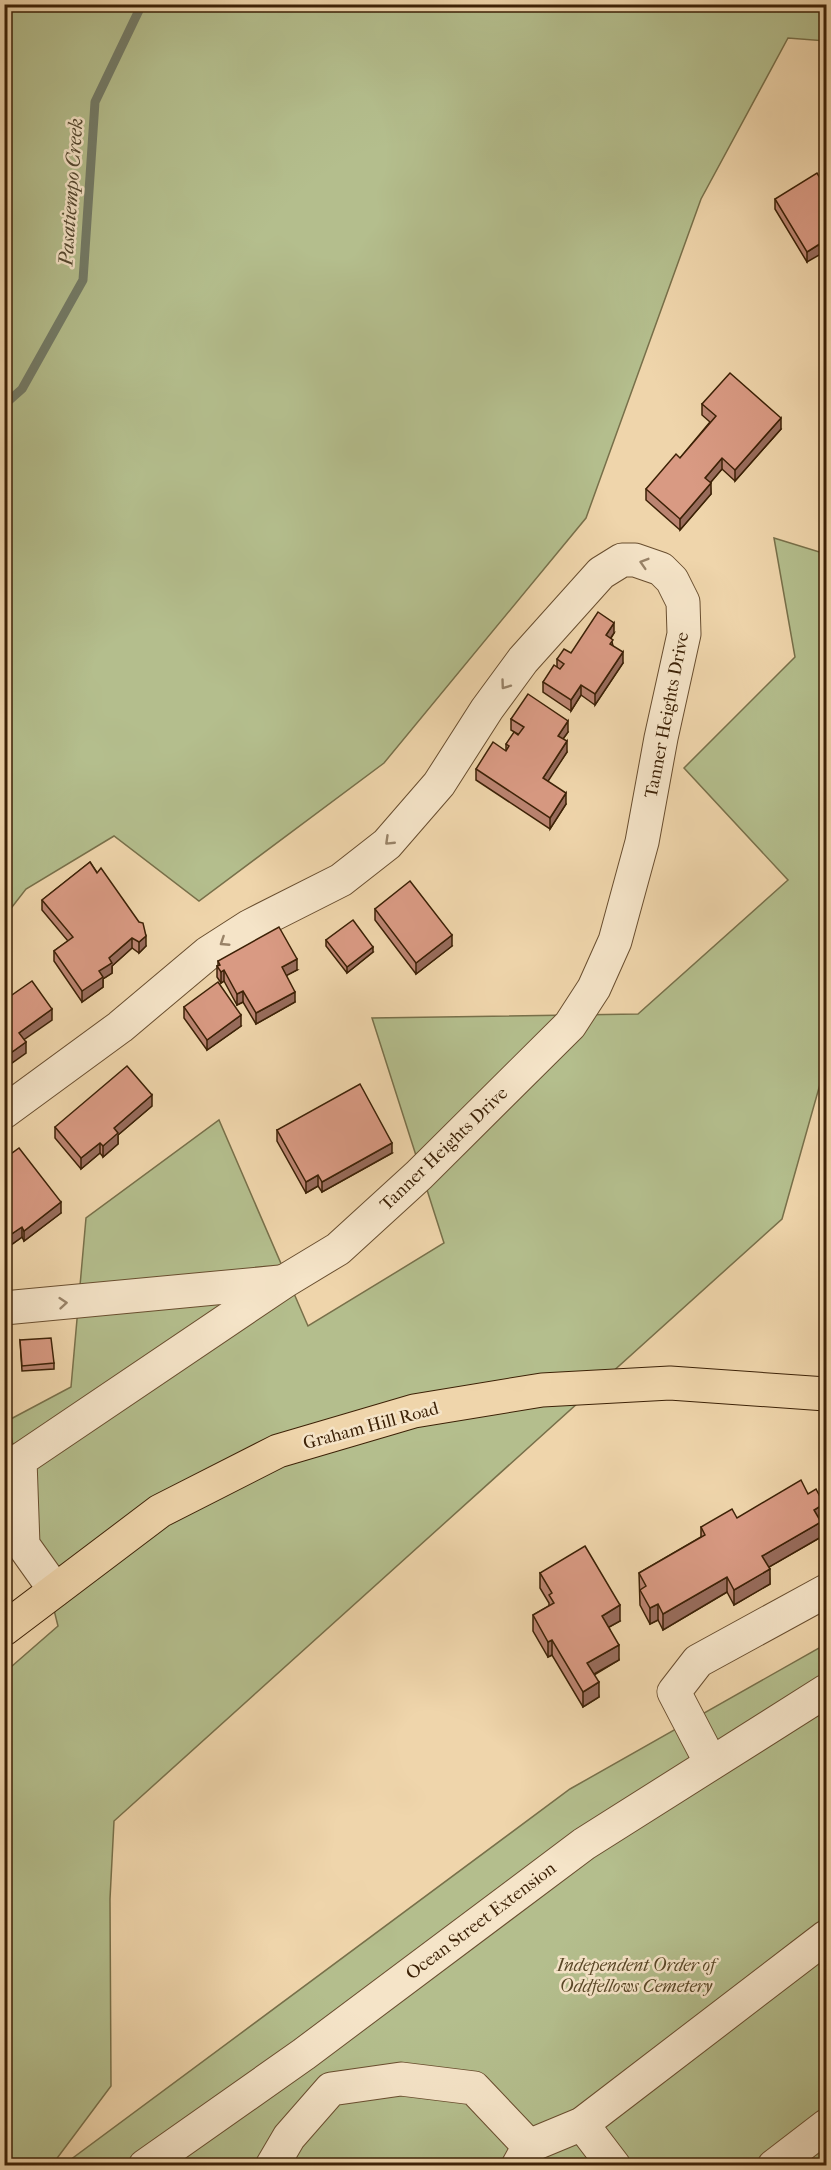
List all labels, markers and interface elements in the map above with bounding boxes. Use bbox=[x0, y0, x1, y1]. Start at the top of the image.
water label: Pasatiempo Creek bbox=[54, 117, 88, 268]
one-way arrow bbox=[639, 558, 650, 570]
street label: Tanner Heights Drive bbox=[641, 630, 693, 800]
one-way arrow bbox=[501, 678, 512, 689]
one-way arrow bbox=[386, 834, 397, 845]
one-way arrow bbox=[220, 935, 231, 946]
street label: Tanner Heights Drive bbox=[376, 1083, 512, 1215]
one-way arrow bbox=[58, 1297, 67, 1310]
street label: Graham Hill Road bbox=[301, 1398, 441, 1454]
street label: Ocean Street Extension bbox=[402, 1857, 561, 1984]
park label: Independent Order of Oddfellows Cemetery bbox=[556, 1955, 719, 1997]

